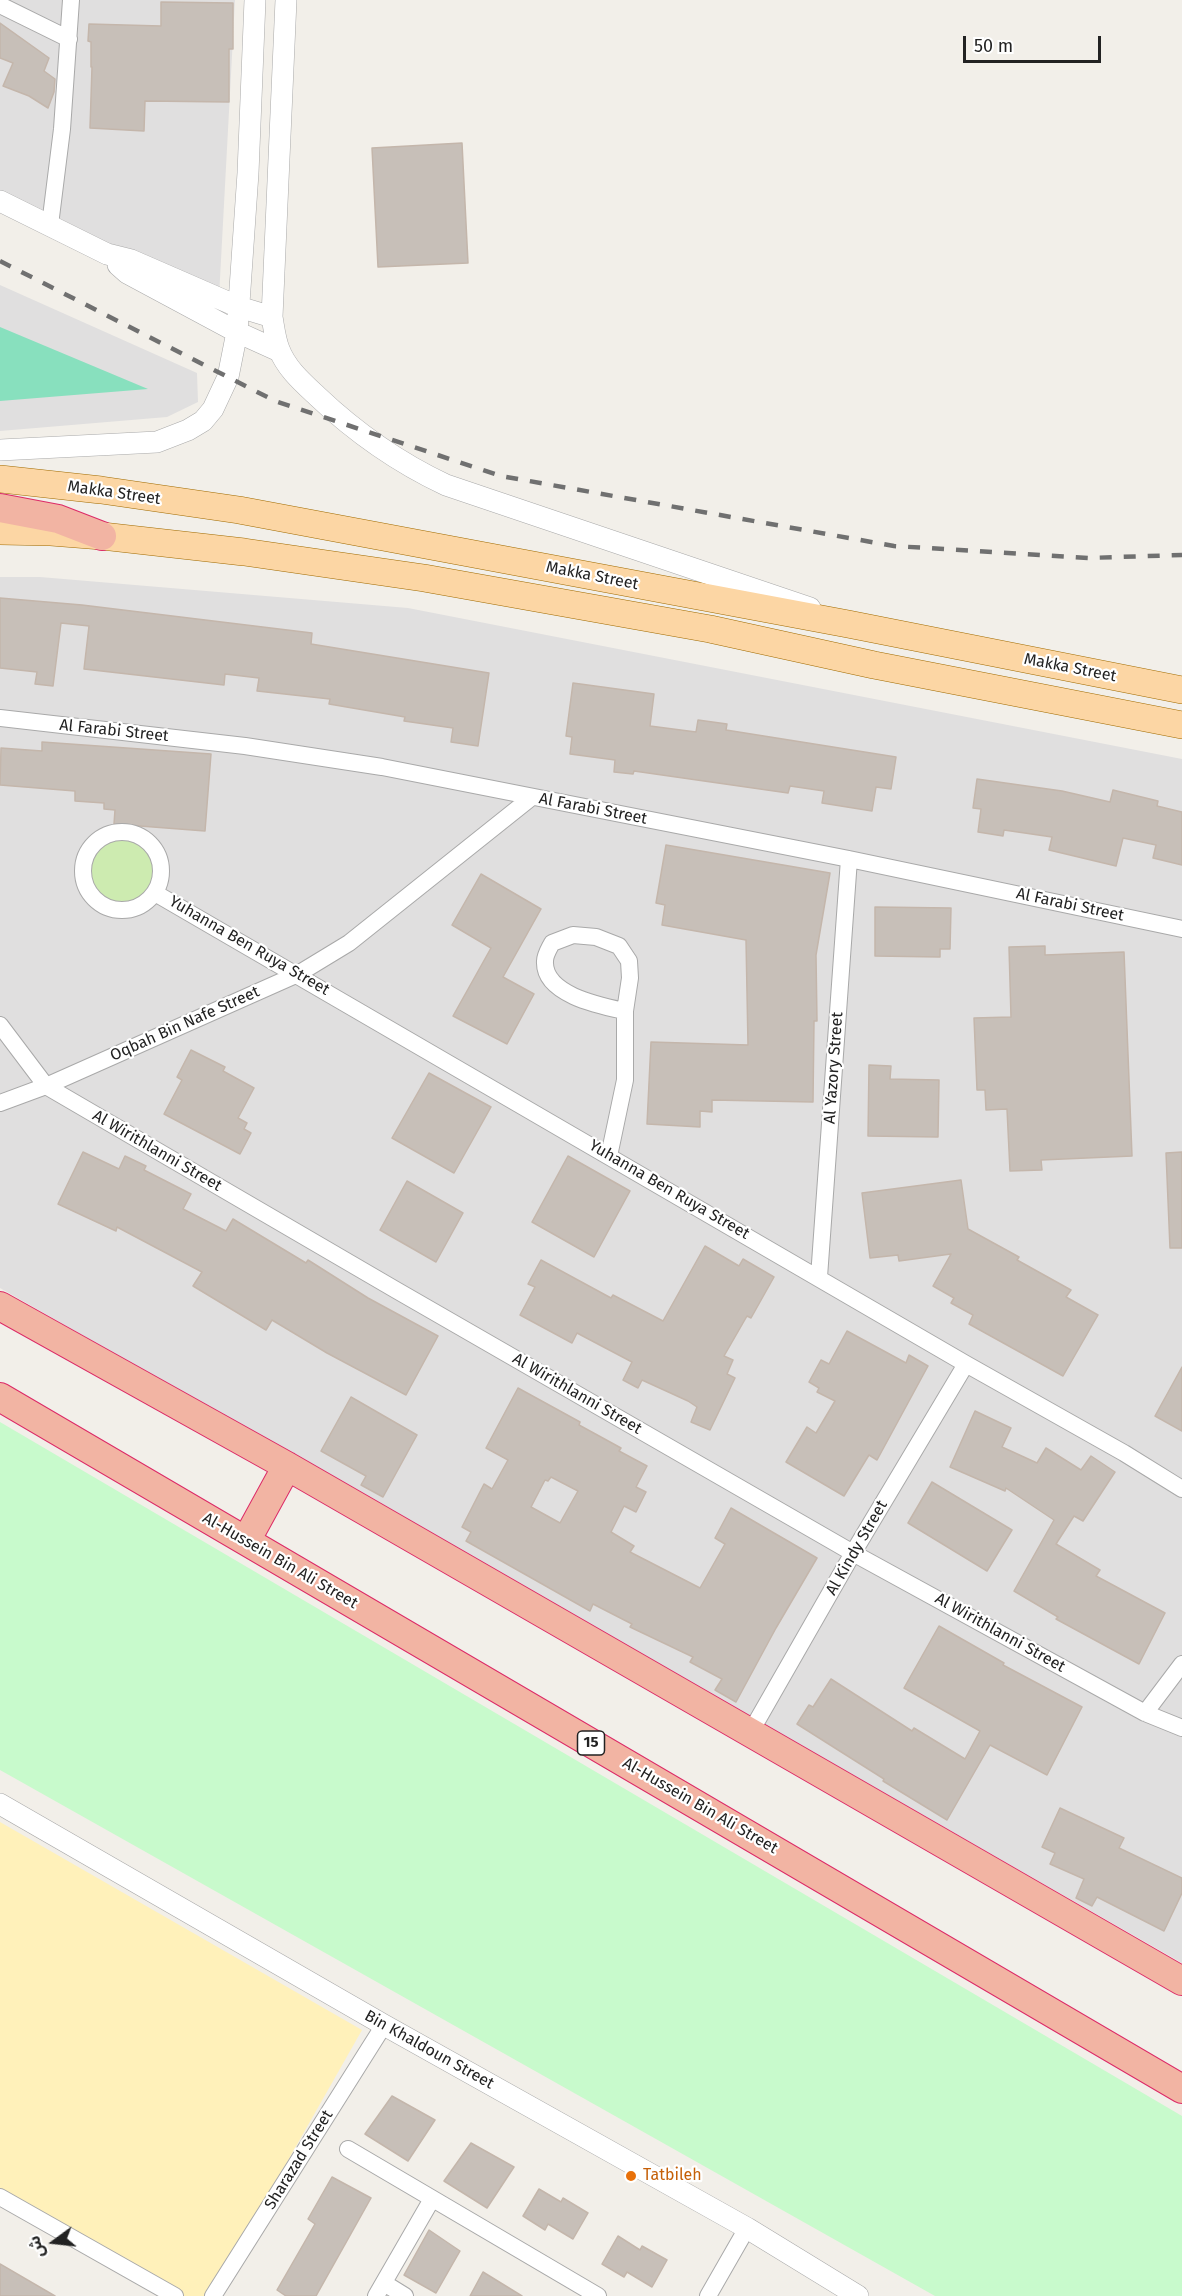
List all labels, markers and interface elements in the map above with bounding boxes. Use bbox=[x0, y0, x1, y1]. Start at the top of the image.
scale bar bbox=[966, 24, 1104, 62]
text: 50 m bbox=[974, 35, 1013, 57]
street label: Makka Street bbox=[66, 477, 162, 509]
street label: Makka Street bbox=[544, 558, 640, 594]
street label: Makka Street bbox=[1022, 650, 1118, 686]
street label: Al Farabi Street bbox=[58, 716, 170, 746]
street label: Al Farabi Street bbox=[537, 789, 649, 829]
street label: Al Farabi Street bbox=[1014, 884, 1126, 926]
street label: Yuhanna Ben Ruya Street bbox=[165, 892, 333, 1000]
street label: Oqbah Bin Nafe Street bbox=[107, 982, 263, 1066]
street label: Al Yazory Street bbox=[821, 1011, 847, 1125]
street label: Al Wirithlanni Street bbox=[89, 1106, 225, 1196]
street label: Yuhanna Ben Ruya Street bbox=[585, 1136, 753, 1244]
street label: Al Wirithlanni Street bbox=[509, 1349, 645, 1439]
street label: Al Kindy Street bbox=[822, 1497, 892, 1599]
street label: Al-Hussein Bin Ali Street bbox=[199, 1509, 361, 1613]
street label: Al Wirithlanni Street bbox=[932, 1589, 1068, 1677]
road number: 15 bbox=[578, 1731, 604, 1755]
street label: Al-Hussein Bin Ali Street bbox=[619, 1754, 781, 1858]
street label: Bin Khaldoun Street bbox=[361, 2006, 497, 2094]
street label: Sharazad Street bbox=[261, 2107, 337, 2213]
place label: Tatbileh bbox=[643, 2166, 702, 2186]
marker: Tatbileh bbox=[624, 2169, 638, 2183]
north arrow bbox=[24, 2212, 84, 2272]
text: ش bbox=[24, 2234, 48, 2260]

